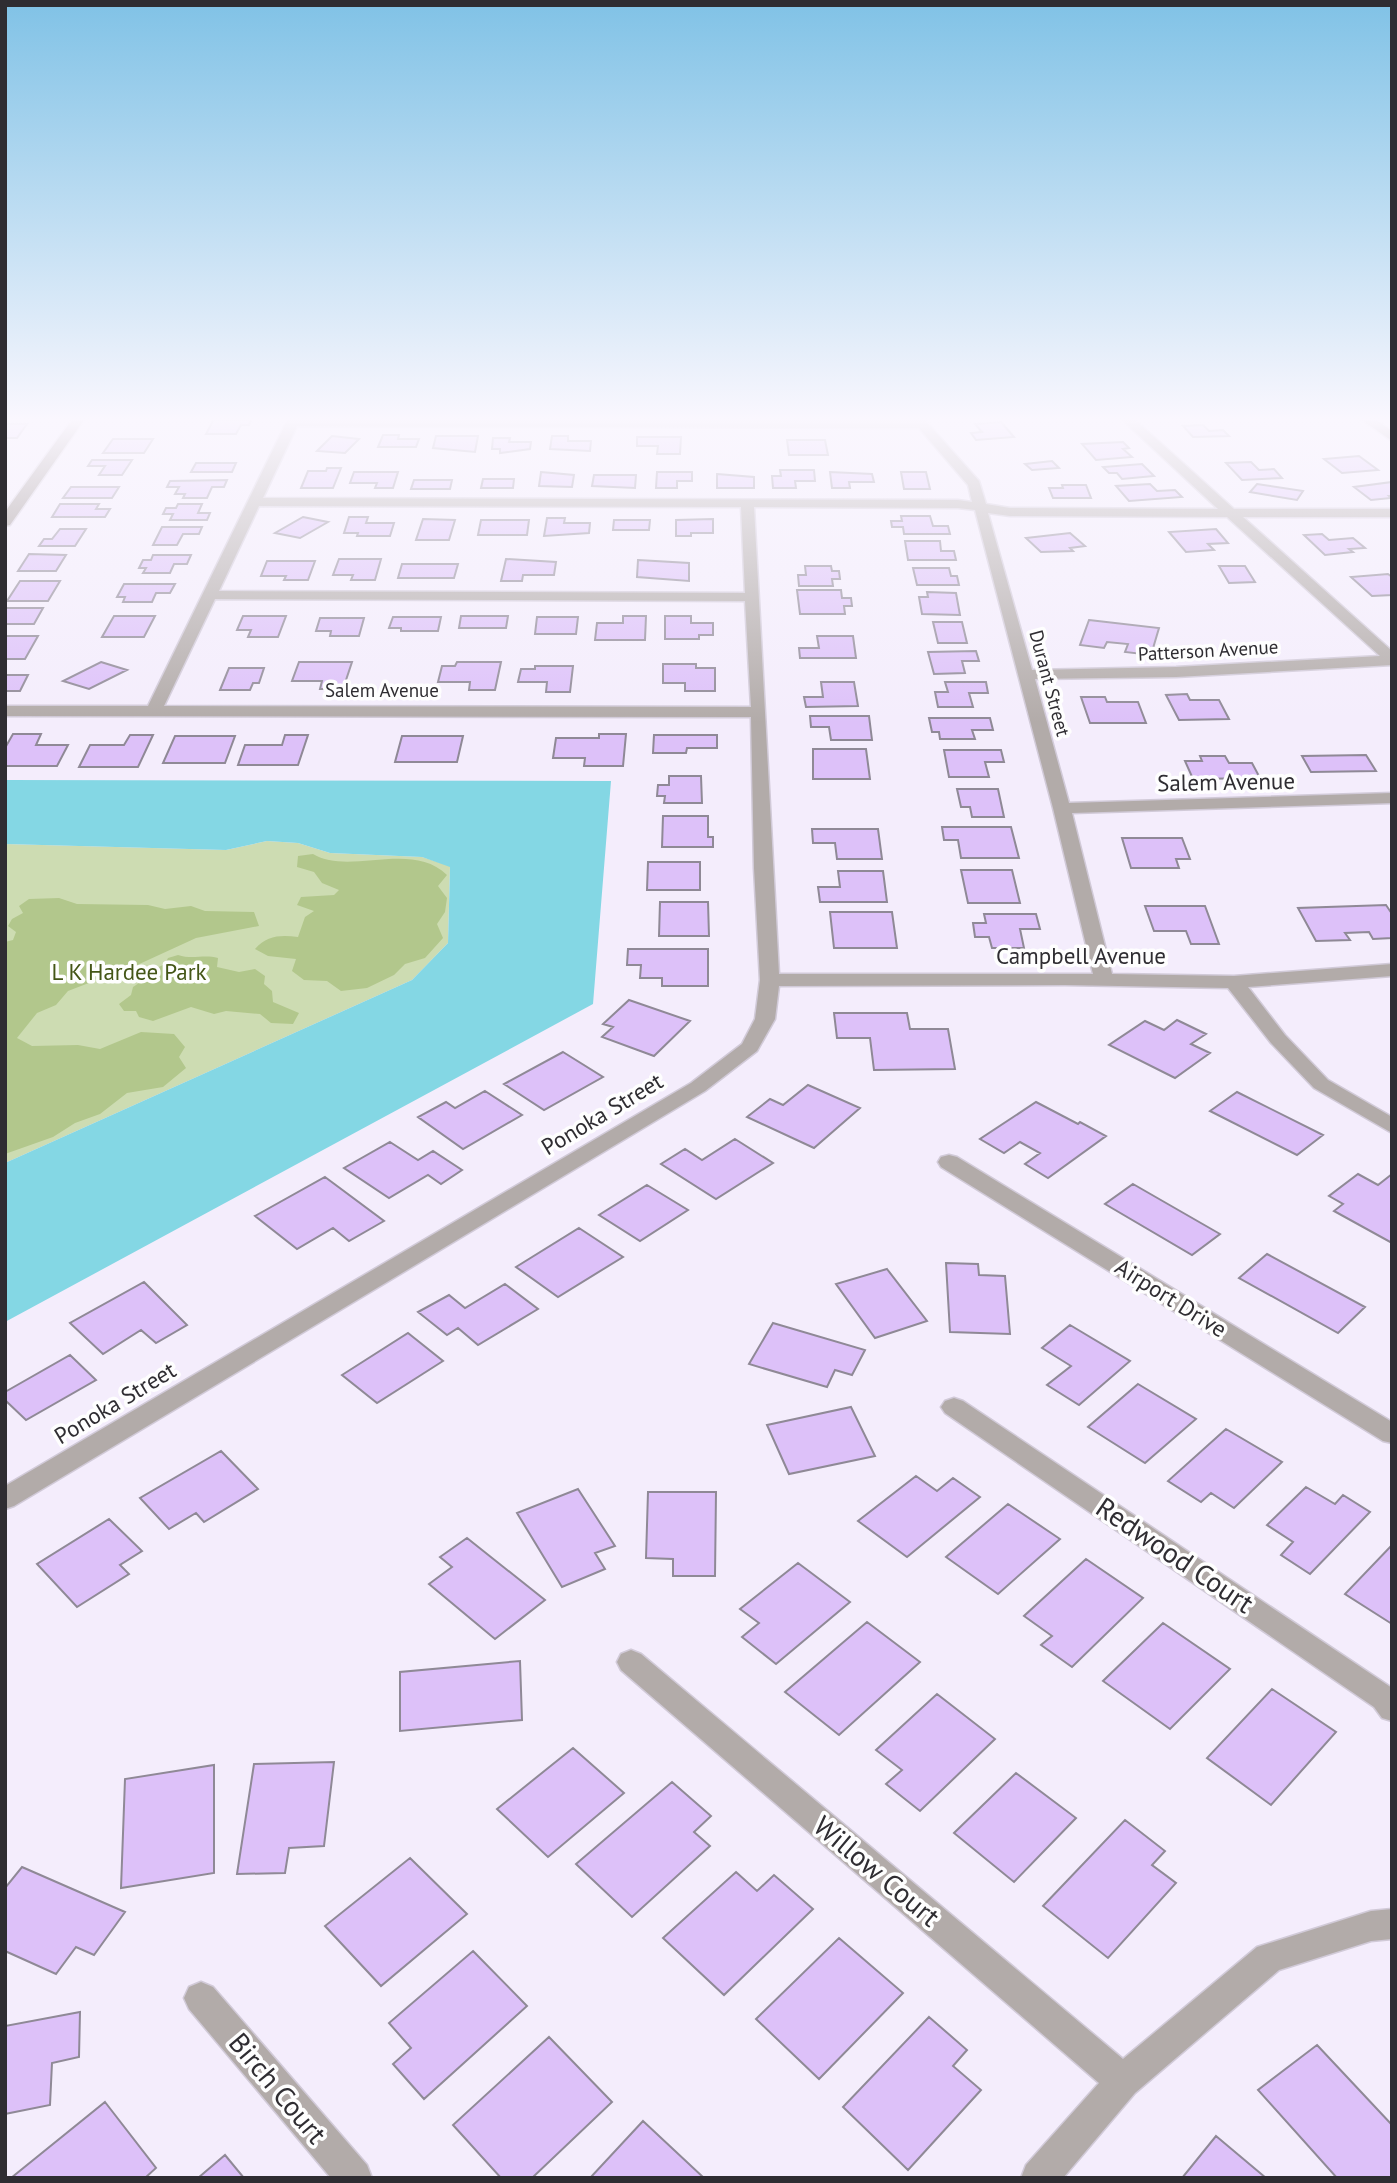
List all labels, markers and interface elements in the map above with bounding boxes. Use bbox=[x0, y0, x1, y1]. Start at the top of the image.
street label: Durant Street bbox=[1024, 627, 1076, 739]
street label: Patterson Avenue bbox=[1137, 634, 1279, 666]
street label: Salem Avenue bbox=[325, 678, 439, 702]
street label: Salem Avenue bbox=[1157, 766, 1295, 797]
street label: Campbell Avenue bbox=[996, 941, 1166, 970]
park label: L K Hardee Park bbox=[51, 957, 207, 986]
street label: Ponoka Street bbox=[536, 1066, 668, 1161]
street label: Airport Drive bbox=[1110, 1252, 1232, 1343]
street label: Ponoka Street bbox=[49, 1355, 181, 1450]
street label: Redwood Court bbox=[1089, 1488, 1262, 1621]
street label: Willow Court bbox=[806, 1807, 949, 1935]
street label: Birch Court bbox=[221, 2025, 336, 2151]

